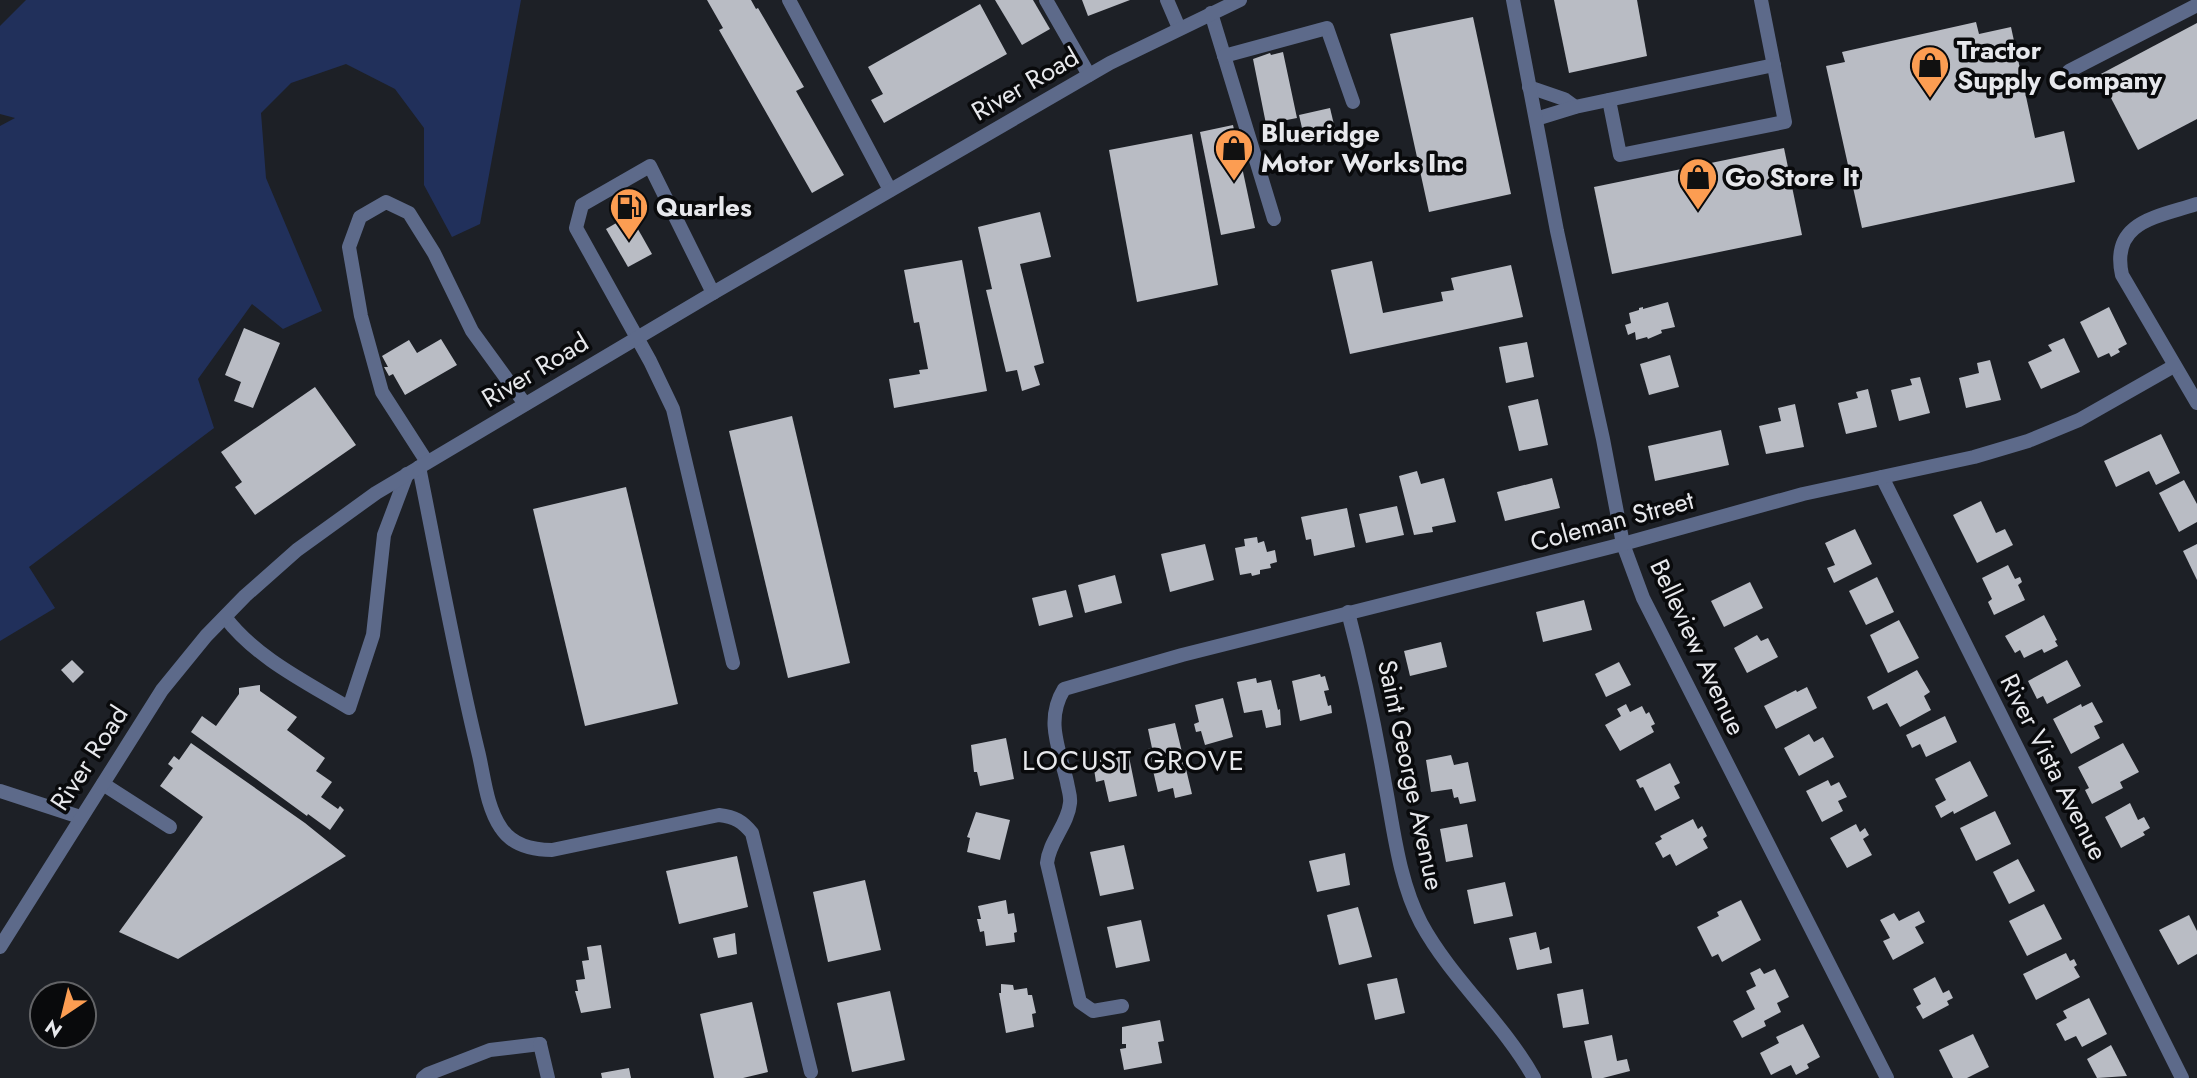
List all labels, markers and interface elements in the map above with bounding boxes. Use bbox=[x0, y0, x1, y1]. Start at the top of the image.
place label: Tractor Supply Company bbox=[1957, 31, 2162, 99]
street label: River Road bbox=[964, 38, 1086, 130]
shop icon: Tractor Supply Company bbox=[1909, 44, 1951, 99]
place label: Blueridge Motor Works Inc bbox=[1261, 114, 1464, 182]
shop icon: Blueridge Motor Works Inc bbox=[1213, 127, 1255, 182]
shop icon: Go Store It bbox=[1677, 156, 1719, 211]
place label: Go Store It bbox=[1725, 158, 1859, 196]
fuel station icon: Quarles bbox=[608, 186, 650, 241]
place label: Quarles bbox=[656, 188, 752, 226]
street label: River Road bbox=[474, 323, 596, 417]
street label: Coleman Street bbox=[1526, 481, 1699, 561]
street label: Belleview Avenue bbox=[1641, 553, 1755, 741]
street label: Saint George Avenue bbox=[1368, 656, 1454, 894]
street label: River Vista Avenue bbox=[1991, 667, 2117, 867]
street label: River Road bbox=[41, 698, 137, 818]
district label: LOCUST GROVE bbox=[1022, 740, 1246, 781]
north arrow bbox=[28, 980, 98, 1050]
text: N bbox=[40, 1013, 67, 1044]

